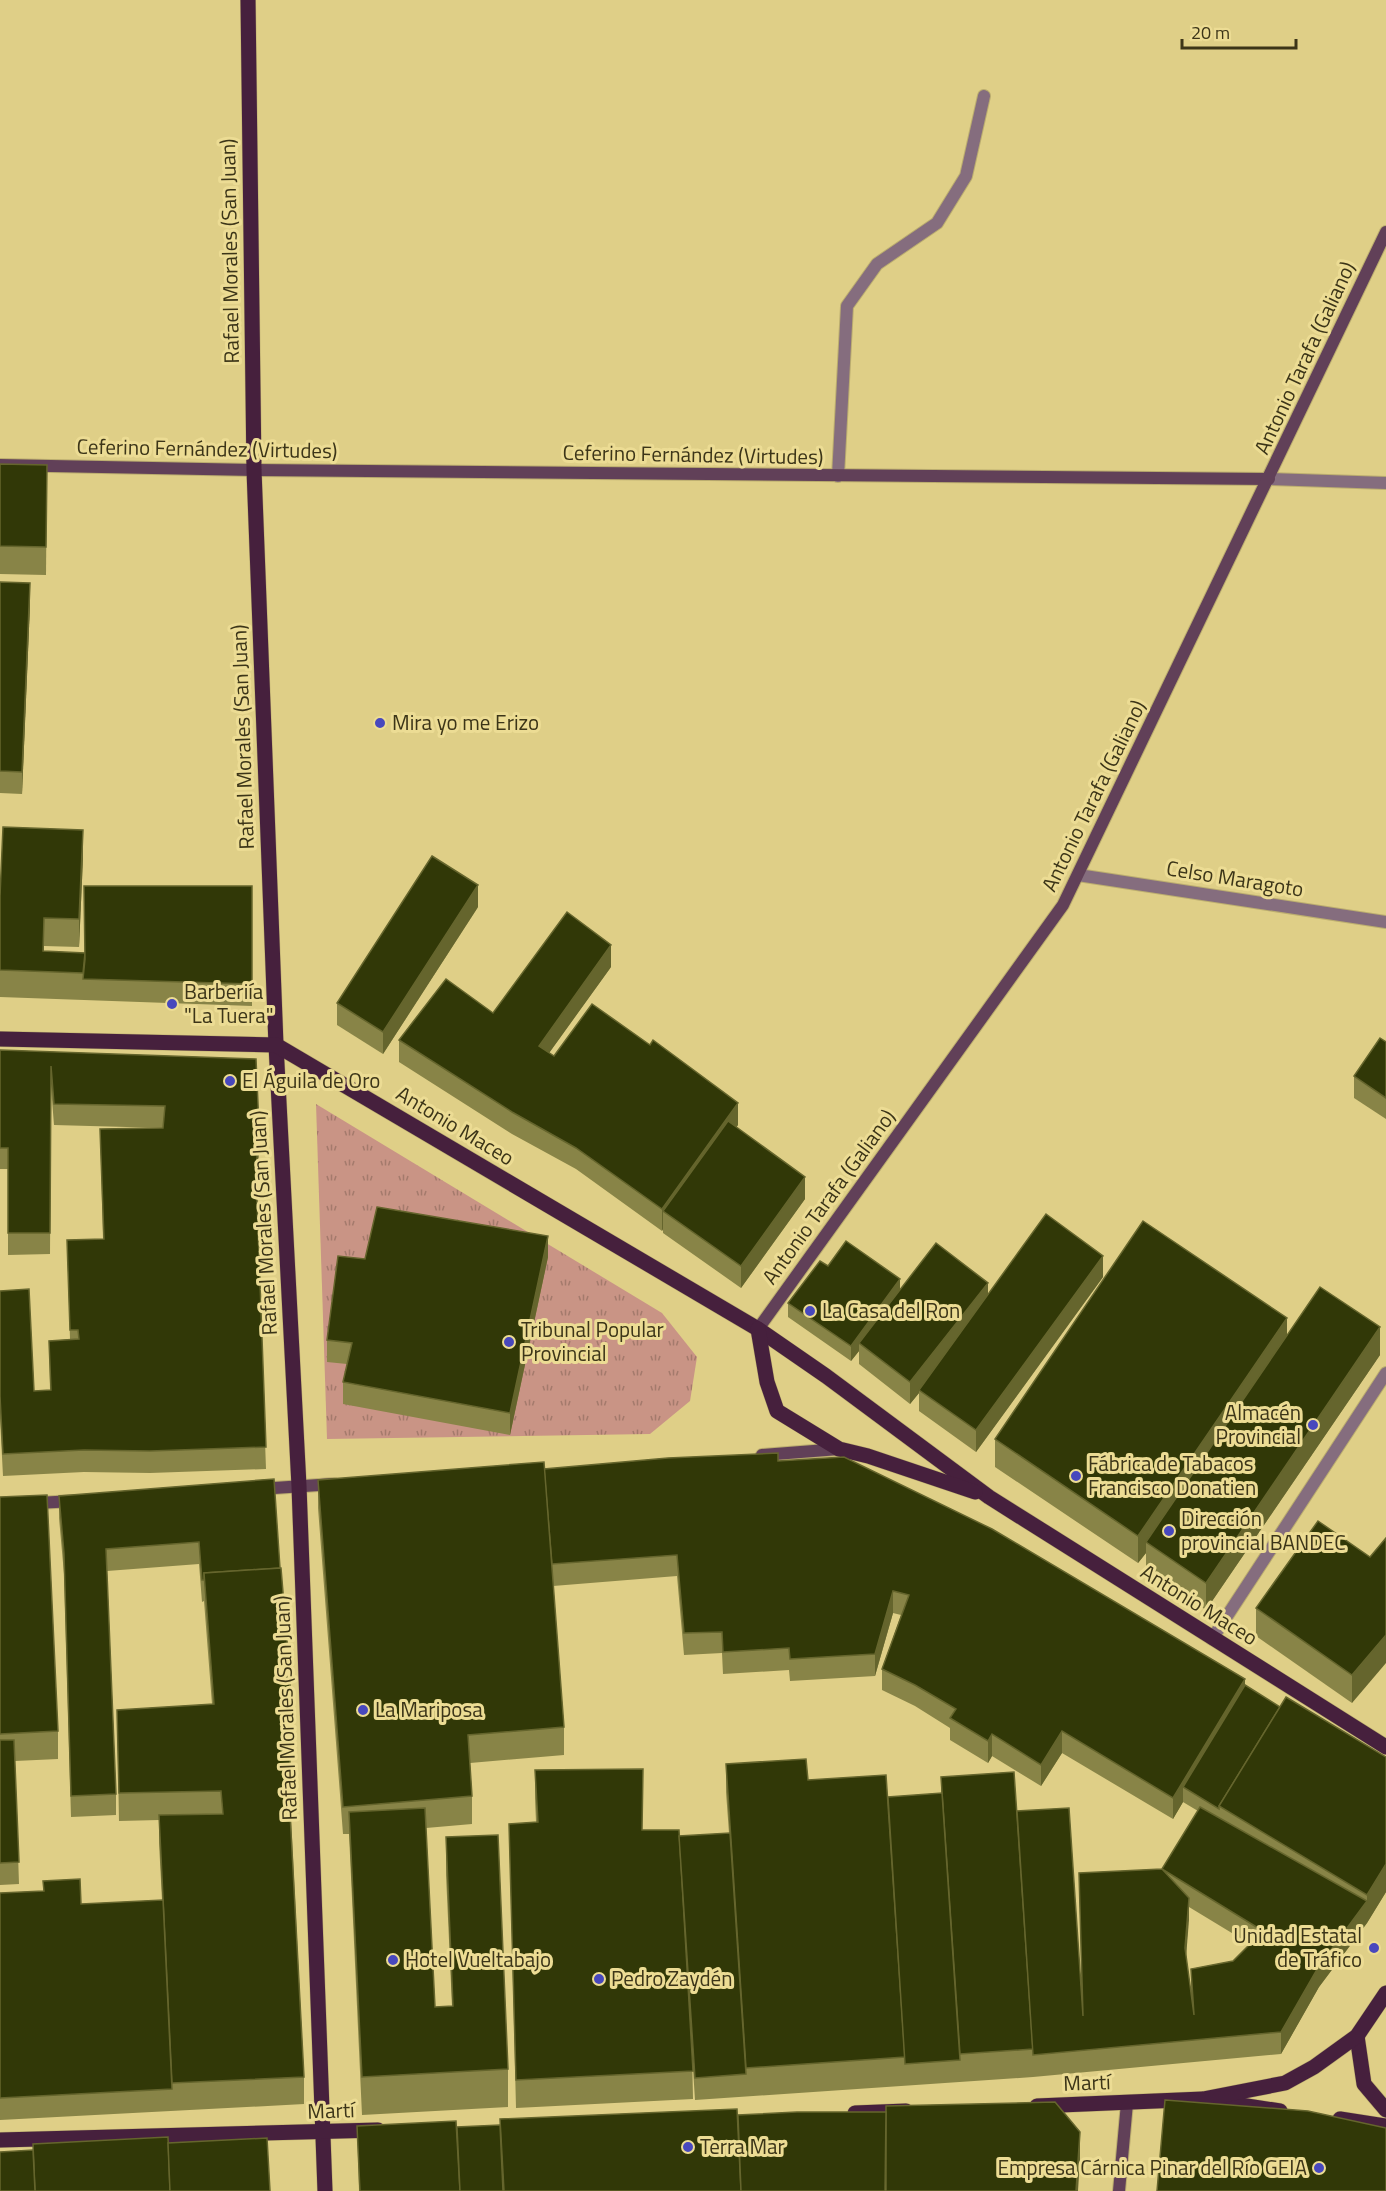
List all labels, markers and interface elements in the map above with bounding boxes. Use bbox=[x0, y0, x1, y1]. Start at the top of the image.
scale bar bbox=[1182, 12, 1296, 50]
text: 20 m bbox=[1191, 19, 1230, 46]
street label: Rafael Morales (San Juan) bbox=[211, 138, 247, 364]
street label: Antonio Tarafa (Galiano) bbox=[1245, 256, 1363, 459]
street label: Ceferino Fernández (Virtudes) bbox=[76, 430, 338, 466]
street label: Ceferino Fernández (Virtudes) bbox=[562, 436, 824, 472]
street label: Rafael Morales (San Juan) bbox=[222, 624, 262, 850]
street label: Antonio Tarafa (Galiano) bbox=[1033, 694, 1153, 897]
place label: Mira yo me Erizo bbox=[392, 706, 539, 738]
marker: Mira yo me Erizo bbox=[373, 716, 387, 730]
street label: Celso Maragoto bbox=[1164, 851, 1306, 905]
place label: Barberiía "La Tuera" bbox=[184, 975, 274, 1031]
marker: Barberiía "La Tuera" bbox=[165, 997, 179, 1011]
place label: El Águila de Oro bbox=[242, 1064, 380, 1096]
marker: El Águila de Oro bbox=[223, 1074, 237, 1088]
street label: Antonio Maceo bbox=[390, 1077, 521, 1173]
street label: Antonio Tarafa (Galiano) bbox=[754, 1102, 903, 1291]
street label: Rafael Morales (San Juan) bbox=[241, 1110, 285, 1336]
place label: La Casa del Ron bbox=[822, 1294, 960, 1326]
marker: La Casa del Ron bbox=[803, 1304, 817, 1318]
place label: Tribunal Popular Provincial bbox=[521, 1313, 664, 1369]
marker: Tribunal Popular Provincial bbox=[502, 1335, 516, 1349]
place label: Almacén Provincial bbox=[1215, 1396, 1301, 1452]
marker: Almacén Provincial bbox=[1306, 1418, 1320, 1432]
place label: Fábrica de Tabacos Francisco Donatien bbox=[1088, 1447, 1256, 1503]
marker: Fábrica de Tabacos Francisco Donatien bbox=[1069, 1469, 1083, 1483]
place label: Dirección provincial BANDEC bbox=[1181, 1502, 1346, 1558]
marker: Dirección provincial BANDEC bbox=[1162, 1524, 1176, 1538]
street label: Antonio Maceo bbox=[1135, 1555, 1264, 1653]
street label: Rafael Morales (San Juan) bbox=[265, 1595, 305, 1821]
place label: La Mariposa bbox=[375, 1693, 483, 1725]
marker: La Mariposa bbox=[356, 1703, 370, 1717]
place label: Unidad Estatal de Tráfico bbox=[1233, 1919, 1362, 1975]
marker: Unidad Estatal de Tráfico bbox=[1367, 1941, 1381, 1955]
place label: Hotel Vueltabajo bbox=[405, 1943, 551, 1975]
marker: Hotel Vueltabajo bbox=[386, 1953, 400, 1967]
place label: Pedro Zaydén bbox=[611, 1962, 732, 1994]
marker: Pedro Zaydén bbox=[592, 1972, 606, 1986]
street label: Martí bbox=[1063, 2065, 1113, 2099]
street label: Martí bbox=[307, 2093, 357, 2127]
place label: Terra Mar bbox=[700, 2130, 785, 2162]
marker: Terra Mar bbox=[681, 2140, 695, 2154]
place label: Empresa Cárnica Pinar del Río GEIA bbox=[997, 2151, 1307, 2183]
marker: Empresa Cárnica Pinar del Río GEIA bbox=[1312, 2161, 1326, 2175]

